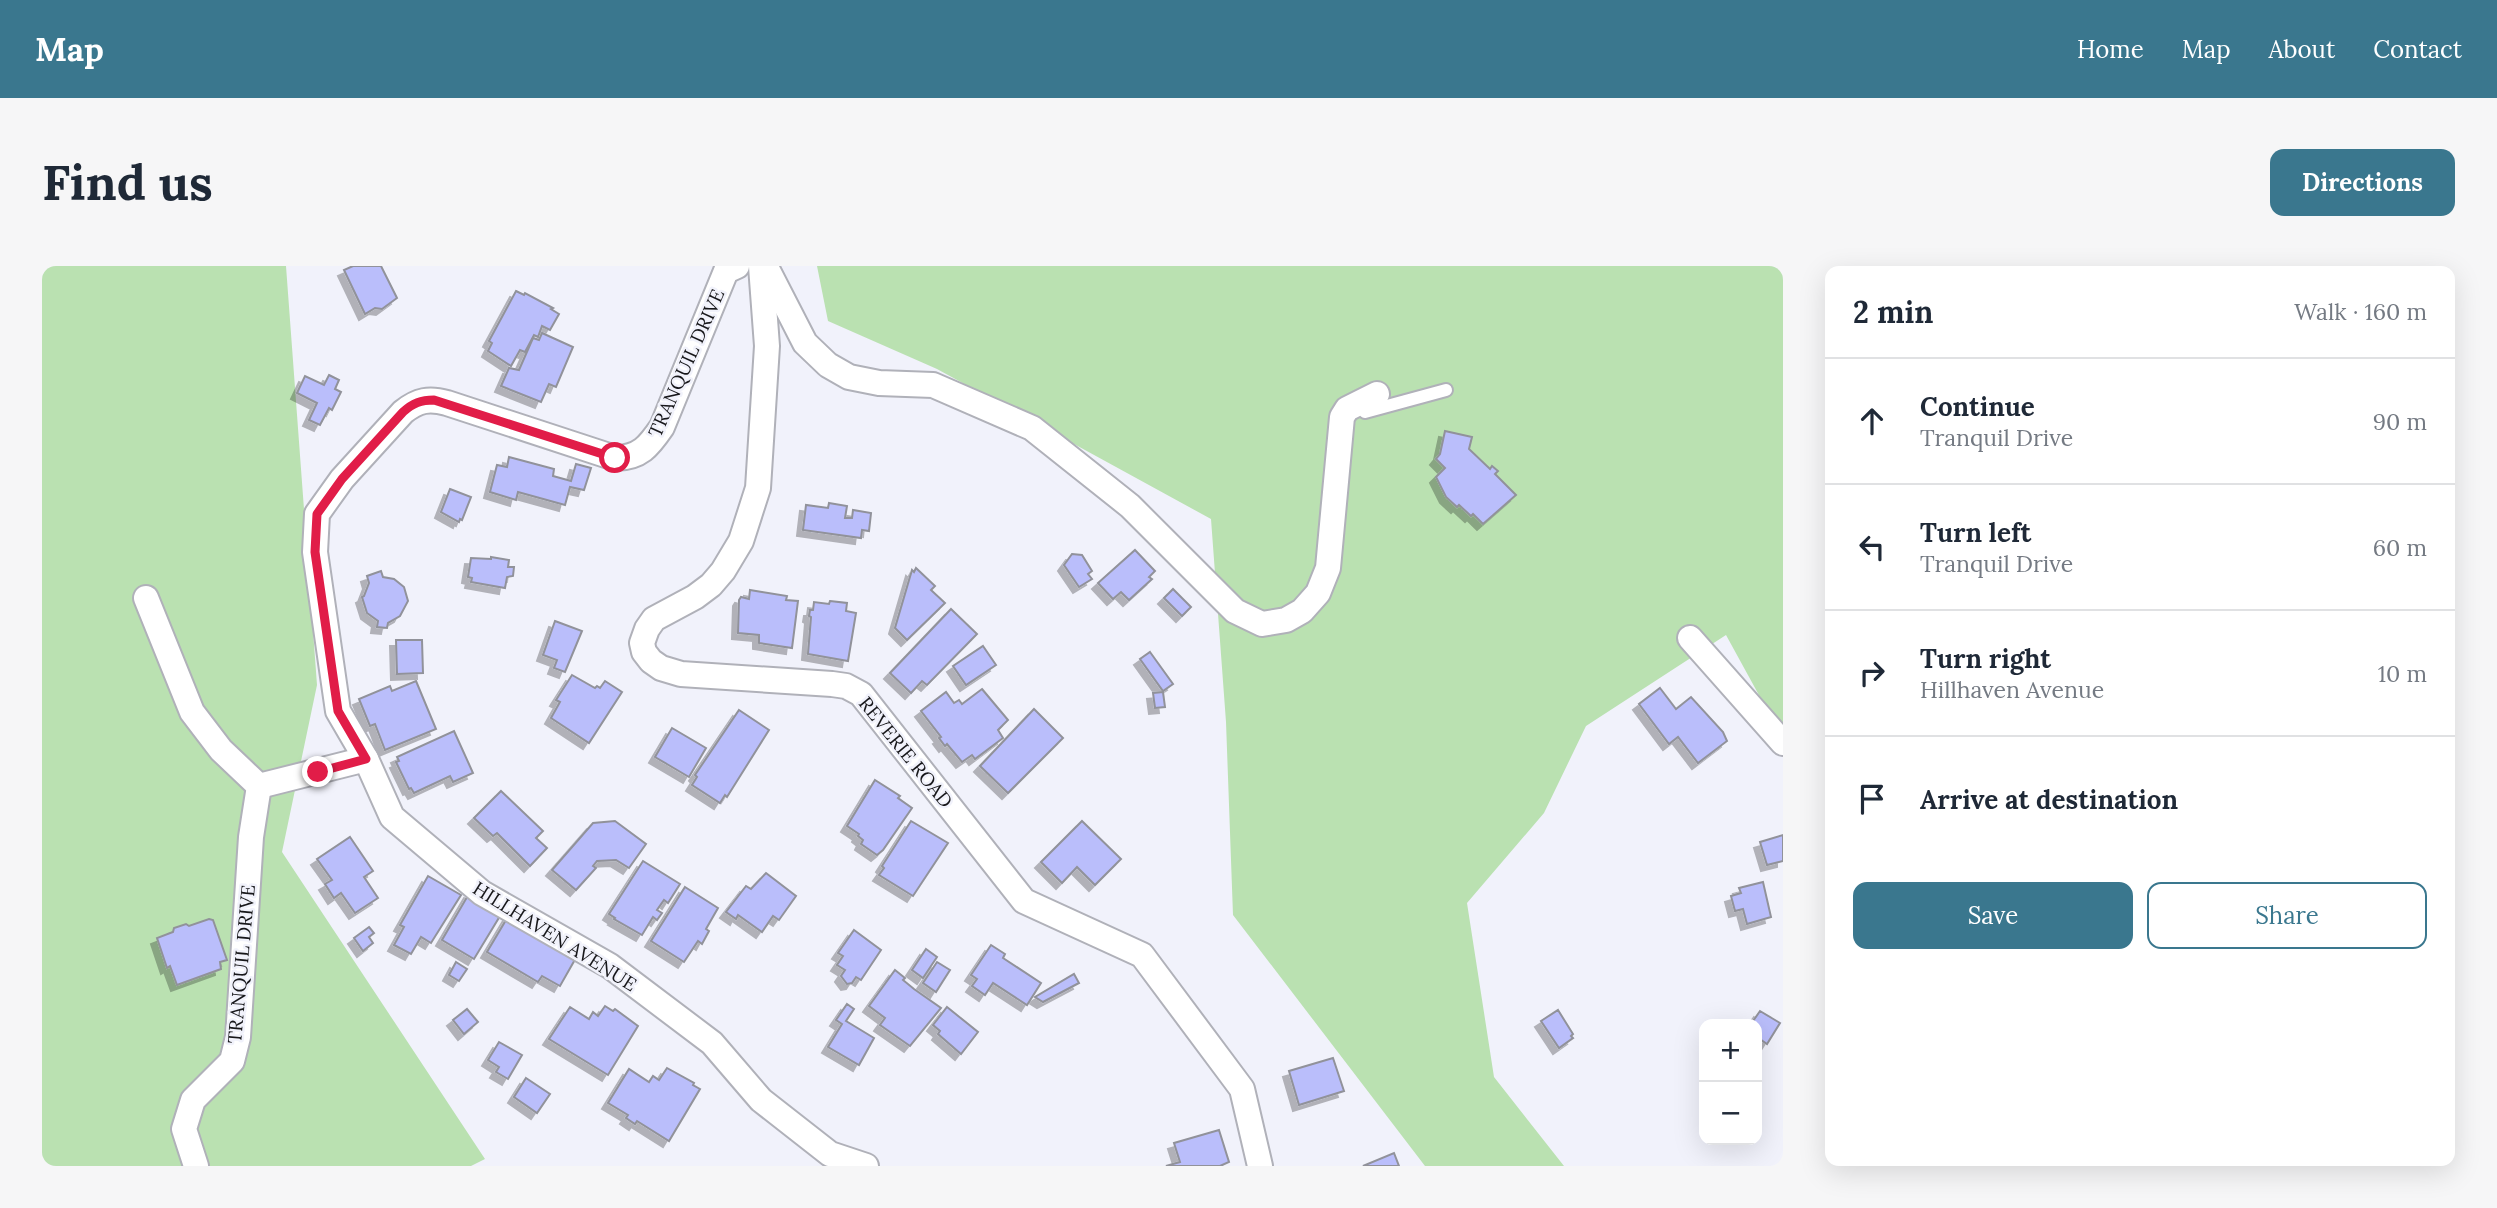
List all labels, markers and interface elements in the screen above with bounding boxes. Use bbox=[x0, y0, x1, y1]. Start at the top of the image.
text: Map bbox=[35, 28, 104, 70]
text: Home bbox=[2077, 34, 2144, 65]
text: Map bbox=[2182, 34, 2231, 65]
text: About bbox=[2269, 34, 2335, 65]
text: Contact bbox=[2373, 34, 2462, 65]
button: Directions bbox=[2270, 149, 2455, 216]
text: Find us bbox=[42, 151, 213, 213]
street label: TRANQUIL DRIVE bbox=[643, 285, 729, 441]
text: 2 min bbox=[1853, 293, 1933, 331]
text: Walk · 160 m bbox=[2294, 297, 2427, 326]
text: Continue bbox=[1920, 390, 2035, 423]
icon: ahead bbox=[1853, 402, 1891, 440]
text: 90 m bbox=[2373, 407, 2427, 436]
text: Tranquil Drive bbox=[1920, 423, 2073, 452]
route start bbox=[599, 442, 630, 473]
text: Turn left bbox=[1920, 516, 2031, 549]
icon: left bbox=[1853, 528, 1891, 566]
text: 60 m bbox=[2373, 533, 2427, 562]
text: Tranquil Drive bbox=[1920, 549, 2073, 578]
text: Turn right bbox=[1920, 642, 2051, 675]
icon: right bbox=[1853, 654, 1891, 692]
text: 10 m bbox=[2378, 659, 2427, 688]
text: Hillhaven Avenue bbox=[1920, 675, 2104, 704]
street label: REVERIE ROAD bbox=[854, 692, 958, 812]
route end bbox=[302, 756, 333, 787]
icon: arrive bbox=[1853, 780, 1891, 818]
text: Arrive at destination bbox=[1920, 783, 2178, 816]
street label: HILLHAVEN AVENUE bbox=[469, 876, 641, 996]
button: Save bbox=[1853, 882, 2133, 949]
button: Share bbox=[2147, 882, 2427, 949]
street label: TRANQUIL DRIVE bbox=[222, 884, 260, 1044]
map controls bbox=[1699, 1019, 1762, 1145]
button: + bbox=[1699, 1019, 1762, 1082]
button: − bbox=[1699, 1082, 1762, 1145]

